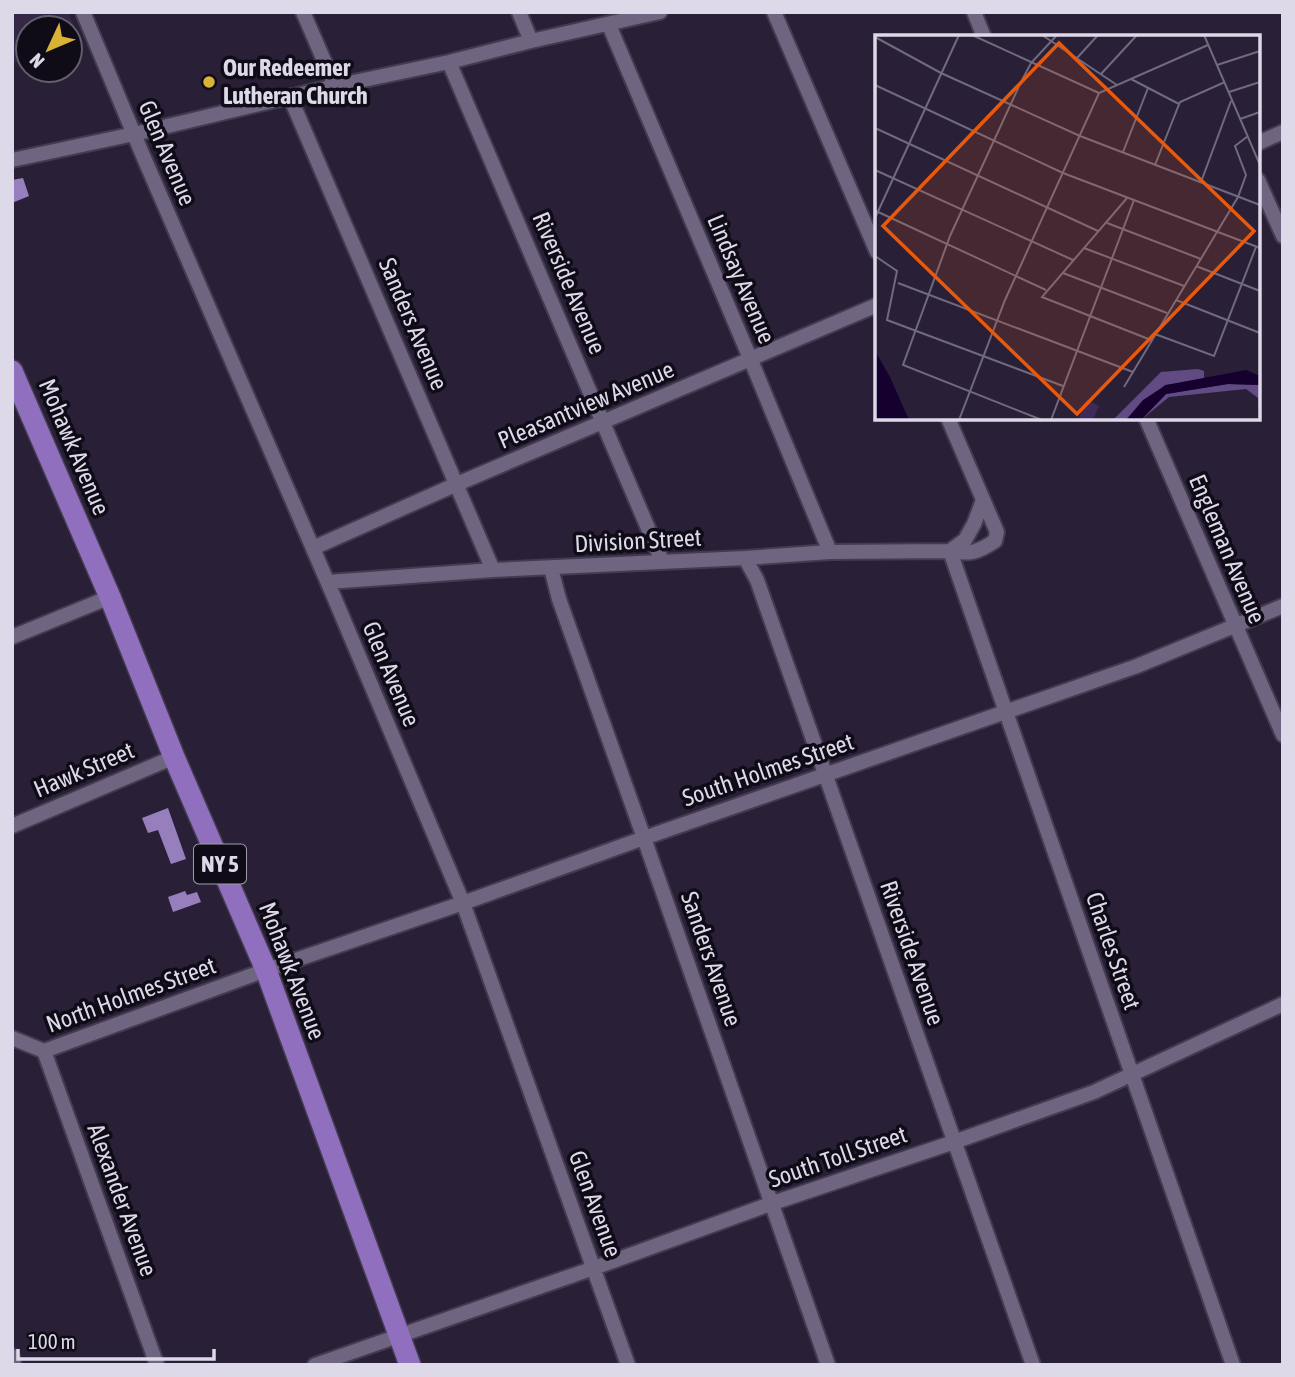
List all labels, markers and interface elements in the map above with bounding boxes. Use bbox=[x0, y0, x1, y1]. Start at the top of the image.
north arrow bbox=[14, 14, 84, 84]
inset map bbox=[875, 35, 1260, 420]
text: N bbox=[25, 49, 49, 72]
place label: Our Redeemer Lutheran Church bbox=[223, 54, 368, 109]
marker: Our Redeemer Lutheran Church bbox=[201, 74, 217, 90]
street label: Glen Avenue bbox=[133, 96, 202, 209]
street label: Riverside Avenue bbox=[528, 208, 611, 358]
street label: Lindsay Avenue bbox=[702, 210, 781, 347]
street label: Sanders Avenue bbox=[374, 254, 453, 394]
street label: Pleasantview Avenue bbox=[494, 355, 678, 454]
street label: Mohawk Avenue bbox=[34, 375, 115, 519]
street label: Engleman Avenue bbox=[1184, 470, 1271, 627]
street label: Division Street bbox=[574, 524, 702, 557]
street label: Glen Avenue bbox=[357, 617, 426, 730]
street label: South Holmes Street bbox=[679, 728, 857, 811]
street label: Hawk Street bbox=[30, 736, 138, 803]
road number: NY 5 bbox=[194, 844, 246, 884]
street label: Riverside Avenue bbox=[875, 877, 950, 1029]
street label: Sanders Avenue bbox=[676, 888, 747, 1030]
street label: Charles Street bbox=[1081, 889, 1146, 1013]
street label: Mohawk Avenue bbox=[254, 898, 331, 1043]
street label: North Holmes Street bbox=[42, 951, 219, 1038]
street label: Alexander Avenue bbox=[82, 1120, 163, 1280]
street label: South Toll Street bbox=[765, 1120, 910, 1193]
street label: Glen Avenue bbox=[564, 1147, 627, 1261]
scale bar bbox=[18, 1318, 214, 1362]
text: 100 m bbox=[28, 1329, 76, 1353]

